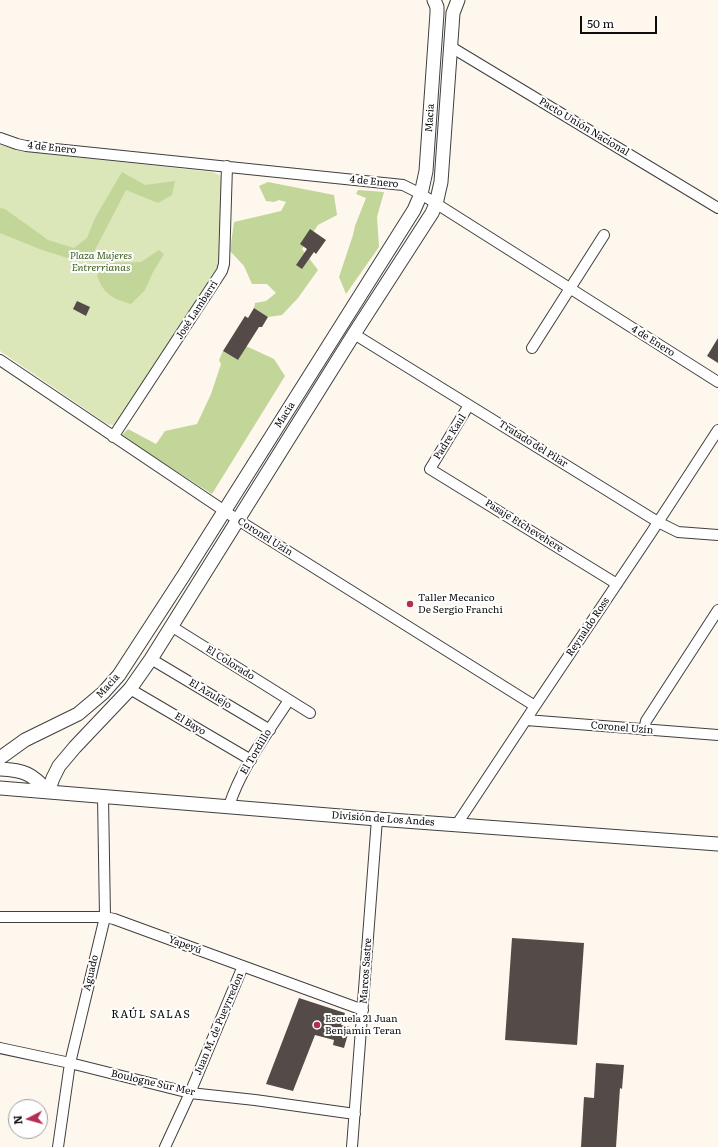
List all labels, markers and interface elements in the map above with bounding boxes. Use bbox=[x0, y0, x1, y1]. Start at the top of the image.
scale bar bbox=[582, 8, 659, 34]
text: 50 m bbox=[587, 14, 614, 32]
street label: Pacto Unión Nacional bbox=[537, 95, 631, 159]
street label: Macia bbox=[423, 103, 437, 133]
street label: 4 de Enero bbox=[27, 139, 77, 157]
street label: 4 de Enero bbox=[349, 173, 399, 191]
park label: Plaza Mujeres Entrerrianas bbox=[70, 250, 132, 274]
street label: José Lambarri bbox=[174, 278, 220, 342]
street label: 4 de Enero bbox=[629, 323, 677, 359]
street label: Macia bbox=[272, 400, 298, 430]
street label: Padre Kaul bbox=[431, 412, 469, 462]
street label: Tratado del Pilar bbox=[496, 418, 570, 470]
street label: Pasaje Etchevehere bbox=[483, 497, 565, 555]
street label: Coronel Uzín bbox=[235, 515, 295, 559]
place label: Taller Mecanico De Sergio Franchi bbox=[418, 592, 503, 616]
street label: Reynaldo Ross bbox=[564, 595, 612, 659]
marker: Taller Mecanico De Sergio Franchi bbox=[405, 599, 415, 609]
street label: El Colorado bbox=[203, 643, 257, 683]
street label: Macia bbox=[94, 671, 122, 701]
street label: El Azulejo bbox=[187, 677, 233, 711]
street label: El Bayo bbox=[172, 710, 208, 738]
street label: Coronel Uzín bbox=[590, 719, 654, 737]
street label: El Tordillo bbox=[238, 727, 274, 777]
street label: División de Los Andes bbox=[331, 809, 435, 829]
street label: Yapeyú bbox=[167, 933, 203, 957]
street label: Marcos Sastre bbox=[358, 938, 374, 1004]
street label: Aguado bbox=[81, 954, 101, 992]
street label: Juan M. de Pueyrredon bbox=[192, 971, 246, 1077]
district label: RAÚL SALAS bbox=[111, 1008, 191, 1022]
place label: Escuela 21 Juan Benjamin Teran bbox=[325, 1013, 401, 1036]
marker: Escuela 21 Juan Benjamin Teran bbox=[312, 1020, 322, 1030]
street label: Boulogne Sur Mer bbox=[110, 1068, 196, 1098]
north arrow bbox=[8, 1099, 48, 1139]
text: N bbox=[9, 1115, 25, 1126]

